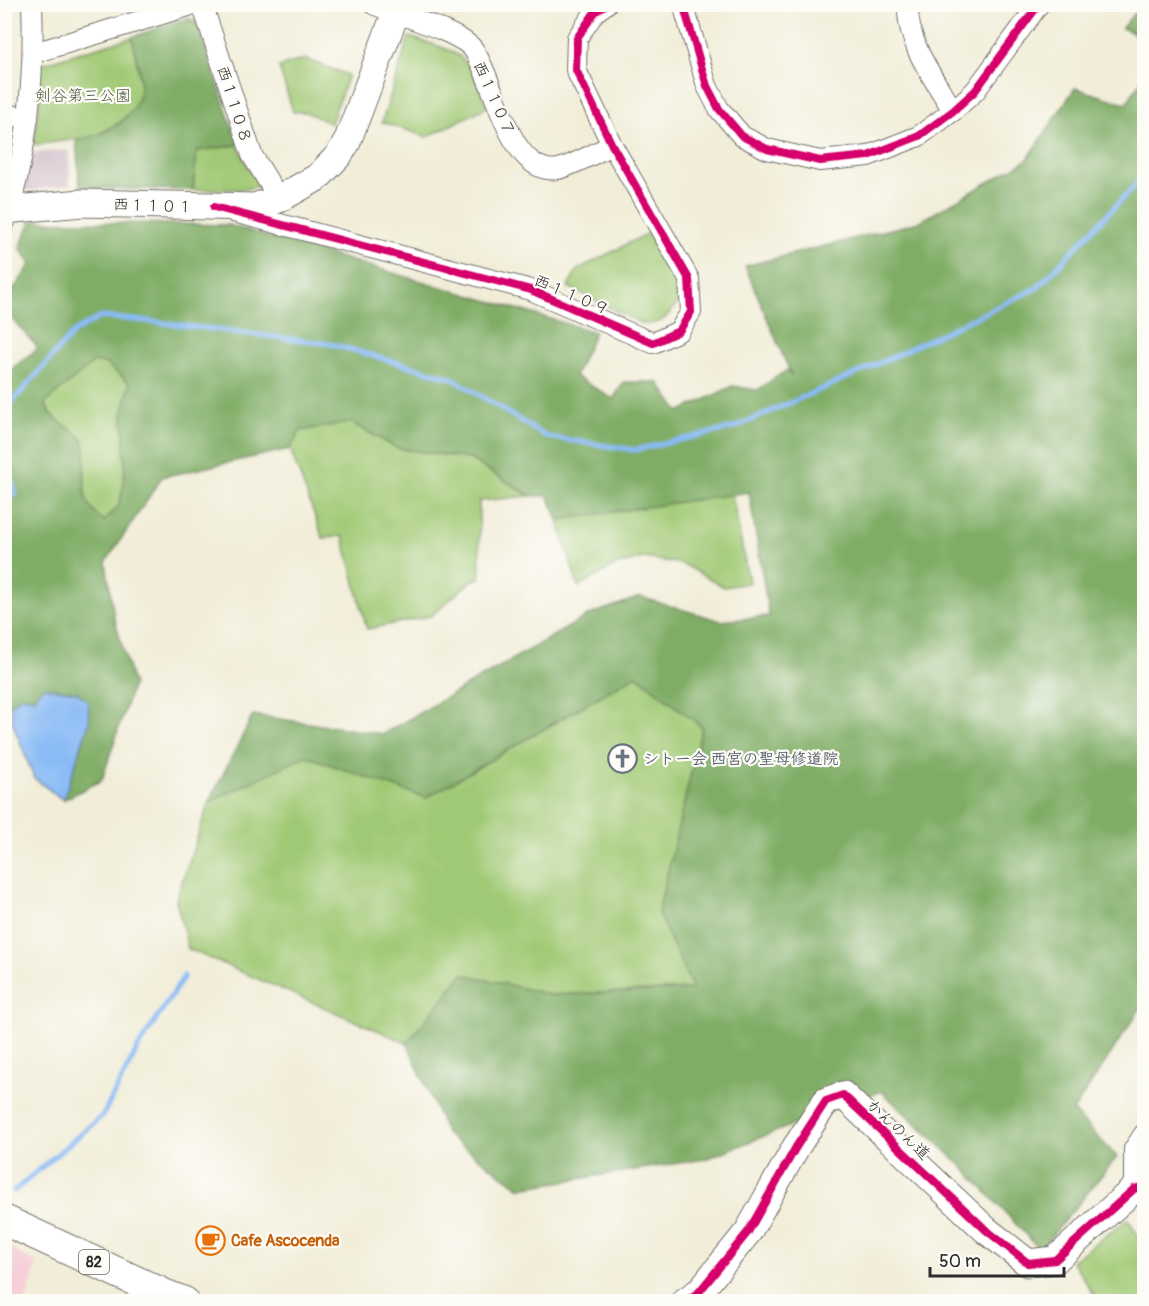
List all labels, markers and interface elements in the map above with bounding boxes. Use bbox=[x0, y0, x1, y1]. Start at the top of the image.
street label: 西１１０７ bbox=[469, 58, 519, 139]
street label: 西１１０８ bbox=[212, 63, 256, 145]
park label: 剣谷第三公園 bbox=[35, 86, 131, 106]
street label: 西１１０１ bbox=[113, 195, 193, 217]
street label: 西１１０９ bbox=[531, 270, 612, 320]
church icon: シトー会 西宮の聖母修道院 bbox=[606, 742, 638, 774]
place label: シトー会 西宮の聖母修道院 bbox=[643, 749, 838, 769]
street label: かんのん道 bbox=[862, 1095, 934, 1164]
cafe icon: Cafe Ascocenda bbox=[194, 1224, 226, 1256]
place label: Cafe Ascocenda bbox=[231, 1231, 340, 1251]
scale bar bbox=[930, 1240, 1064, 1278]
road number: 82 bbox=[79, 1250, 109, 1274]
text: 50 m bbox=[939, 1250, 981, 1273]

